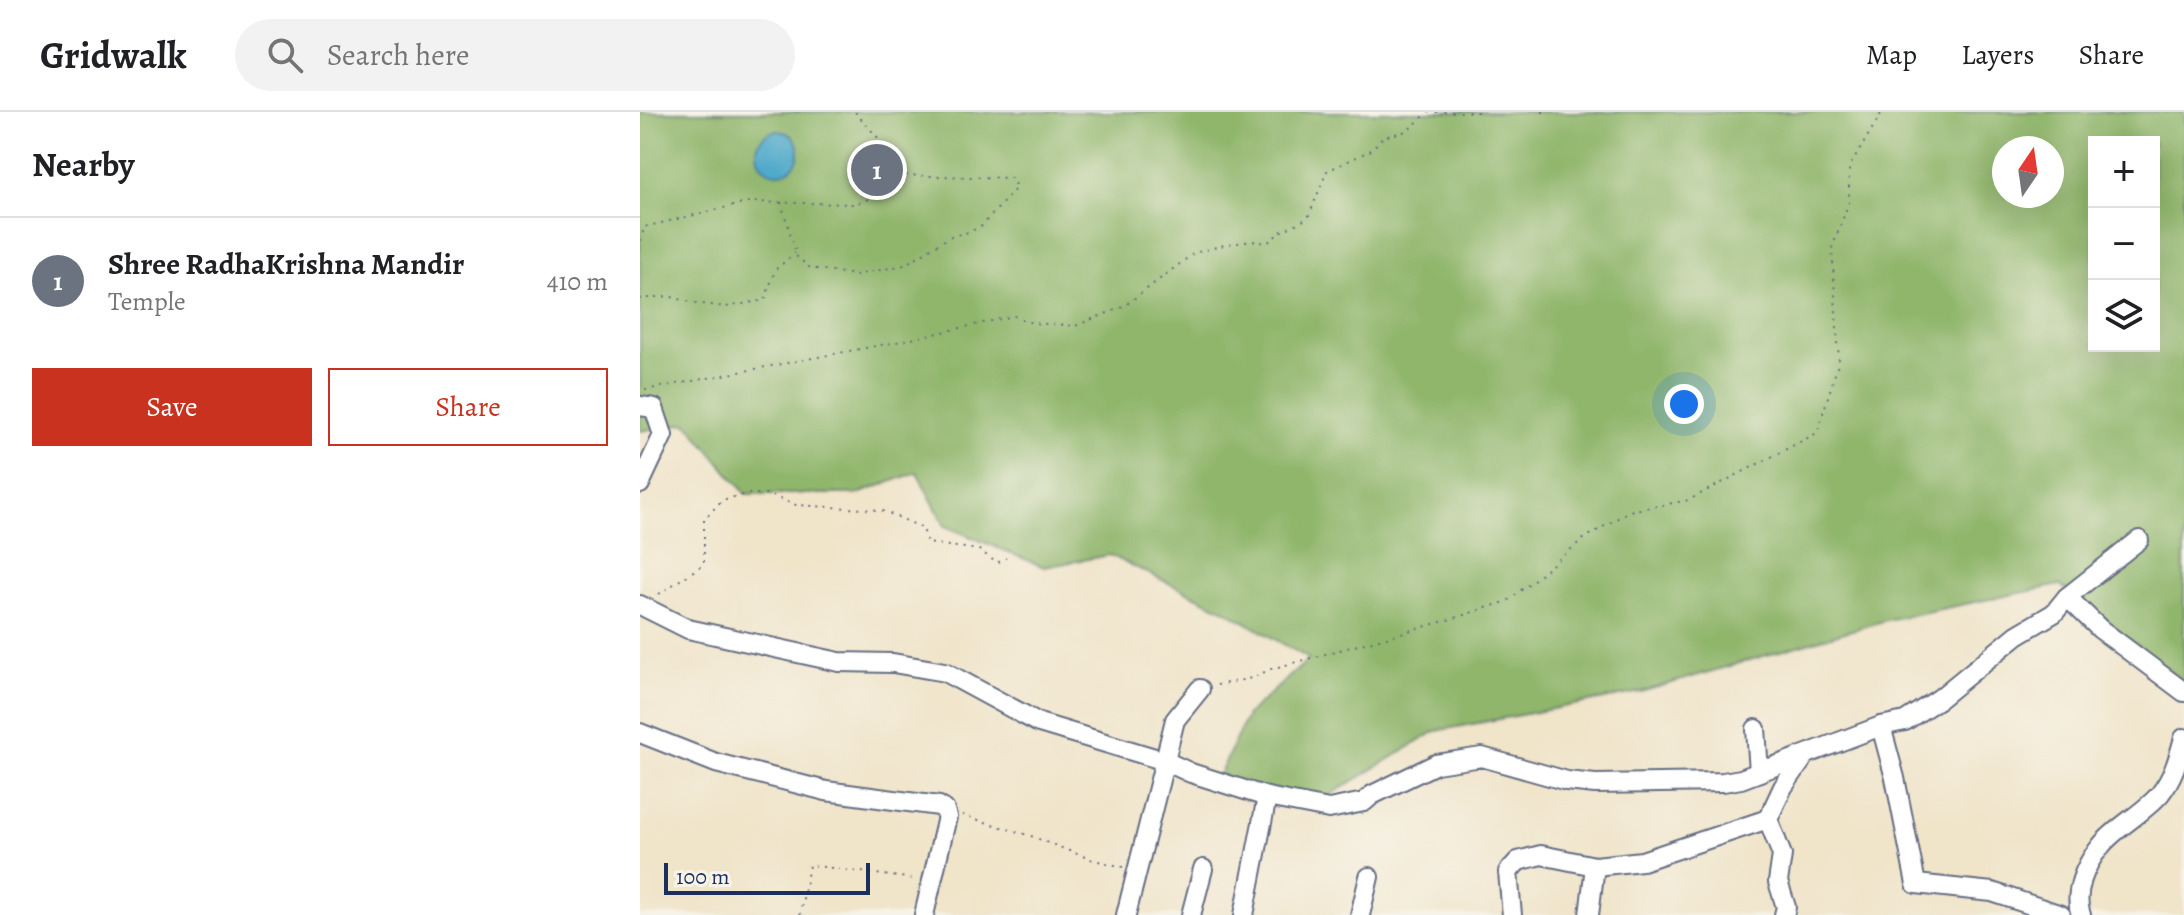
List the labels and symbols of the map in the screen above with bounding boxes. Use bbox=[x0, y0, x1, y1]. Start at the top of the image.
north arrow bbox=[1992, 136, 2064, 208]
pin: 1 bbox=[851, 140, 903, 200]
your location bbox=[1664, 384, 1704, 424]
scale bar bbox=[664, 859, 870, 895]

